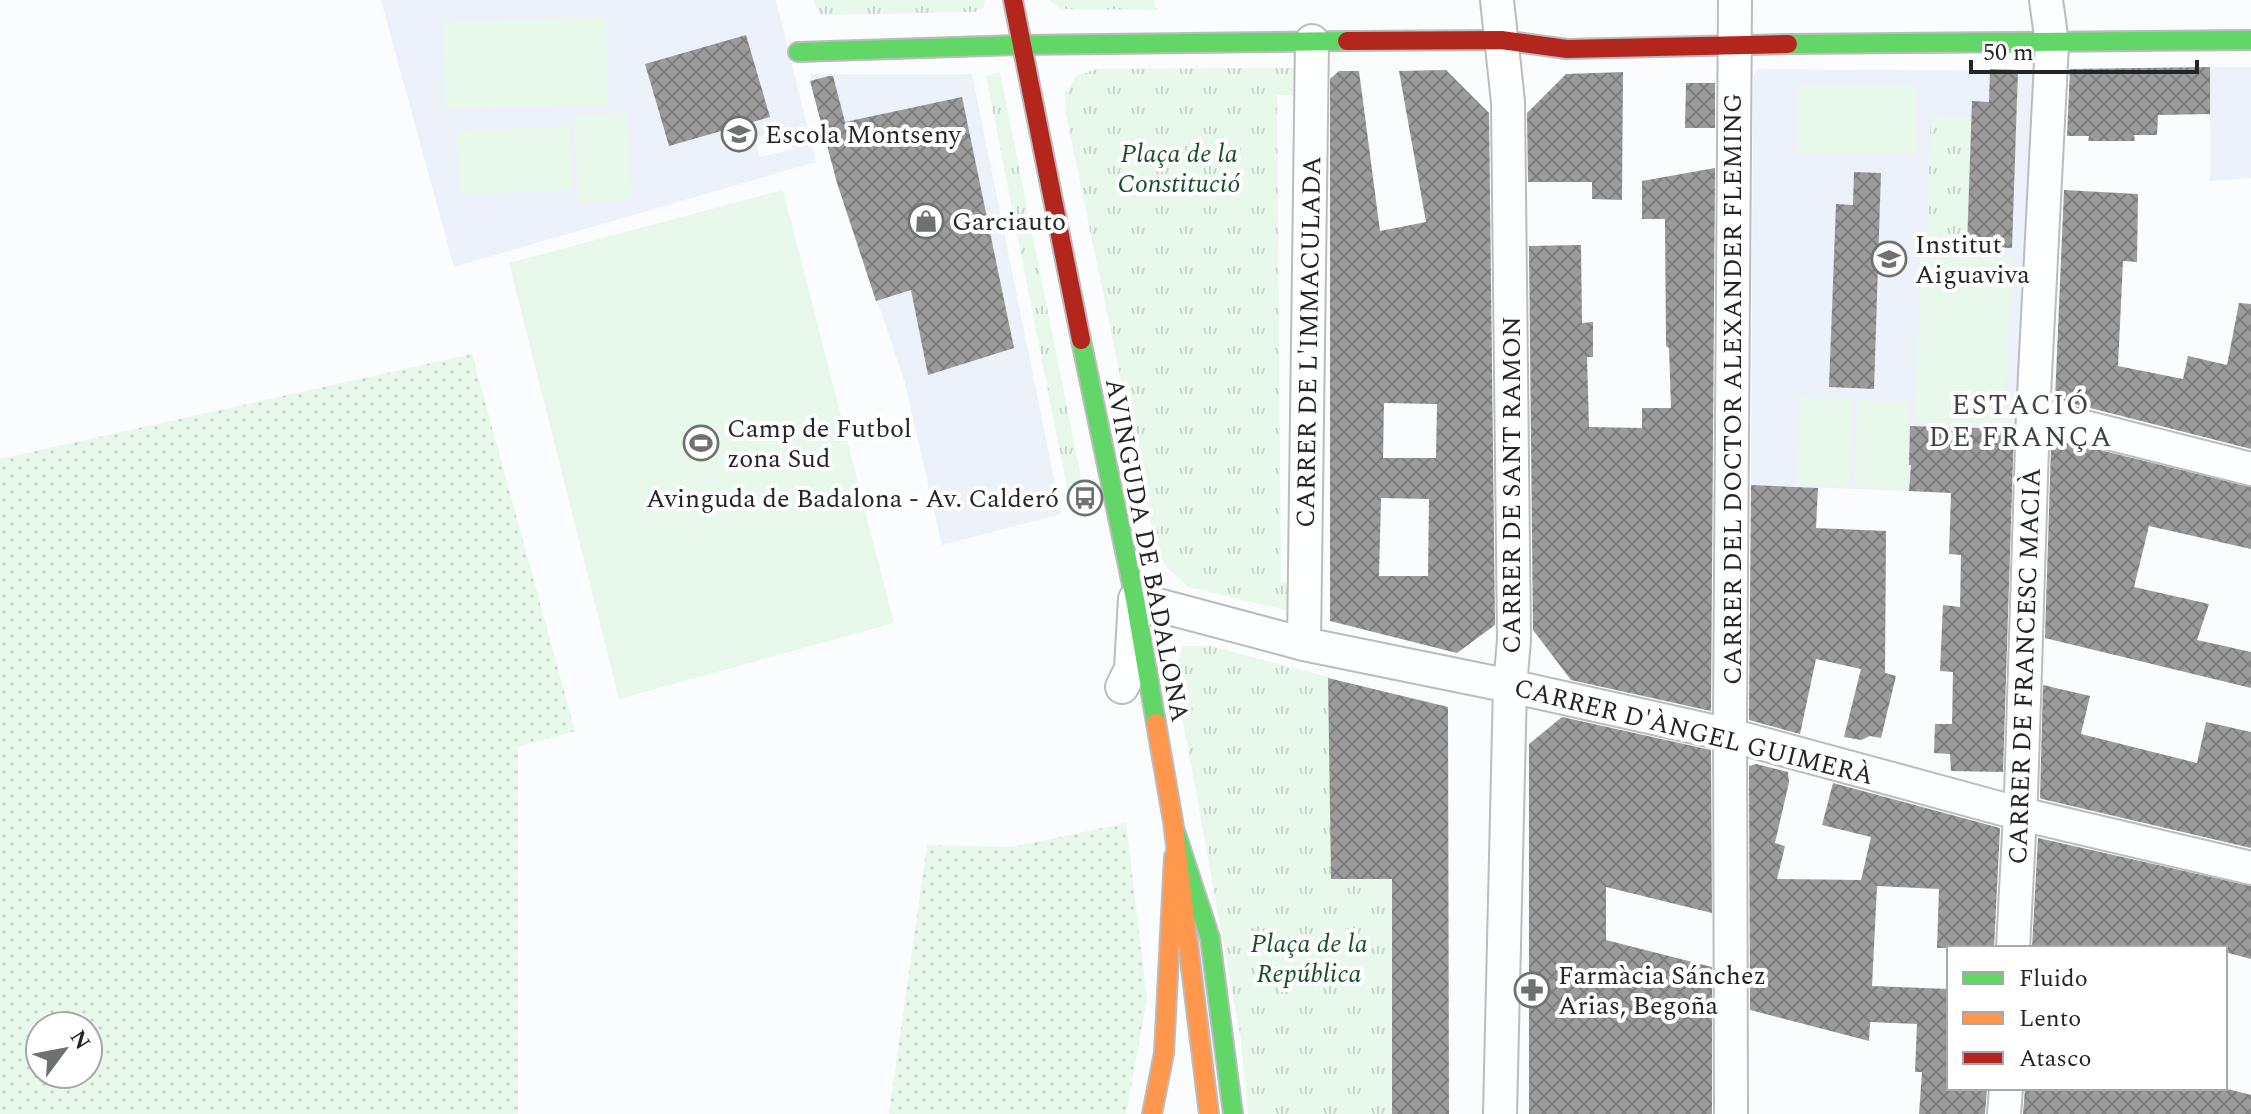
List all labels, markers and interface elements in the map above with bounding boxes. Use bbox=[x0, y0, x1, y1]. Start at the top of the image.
scale bar bbox=[1971, 24, 2197, 74]
text: 50 m bbox=[1983, 35, 2034, 71]
street label: CARRER DEL DOCTOR ALEXANDER FLEMING bbox=[1713, 93, 1753, 685]
school or university icon: Escola Montseny bbox=[720, 115, 758, 153]
place label: Escola Montseny bbox=[765, 115, 963, 155]
park label: Plaça de la Constitució bbox=[1117, 134, 1241, 204]
street label: CARRER DE L'IMMACULADA bbox=[1286, 156, 1332, 528]
shop icon: Garciauto bbox=[907, 202, 945, 240]
place label: Garciauto bbox=[952, 202, 1066, 242]
place label: Institut Aiguaviva bbox=[1915, 225, 2030, 295]
school or university icon: Institut Aiguaviva bbox=[1870, 240, 1908, 278]
street label: CARRER DE SANT RAMON bbox=[1492, 316, 1532, 654]
street label: AVINGUDA DE BADALONA bbox=[1094, 375, 1200, 725]
district label: ESTACIÓ DE FRANÇA bbox=[1929, 384, 2113, 459]
place label: Camp de Futbol zona Sud bbox=[727, 409, 912, 479]
sports icon: Camp de Futbol zona Sud bbox=[682, 424, 720, 462]
street label: CARRER DE FRANCESC MACIÀ bbox=[1998, 467, 2052, 865]
place label: Avinguda de Badalona - Av. Calderó bbox=[646, 479, 1059, 519]
bus stop icon: Avinguda de Badalona - Av. Calderó bbox=[1066, 479, 1104, 517]
street label: CARRER D'ÀNGEL GUIMERÀ bbox=[1510, 668, 1878, 796]
park label: Plaça de la República bbox=[1250, 924, 1368, 994]
legend bbox=[1947, 946, 2227, 1090]
place label: Farmàcia Sánchez Arias, Begoña bbox=[1558, 956, 1766, 1026]
text: Fluido bbox=[2019, 961, 2088, 997]
pharmacy icon: Farmàcia Sánchez Arias, Begoña bbox=[1513, 971, 1551, 1009]
text: Lento bbox=[2019, 1001, 2081, 1037]
north arrow bbox=[24, 1010, 104, 1090]
text: N bbox=[61, 1024, 98, 1057]
text: Atasco bbox=[2019, 1041, 2091, 1077]

